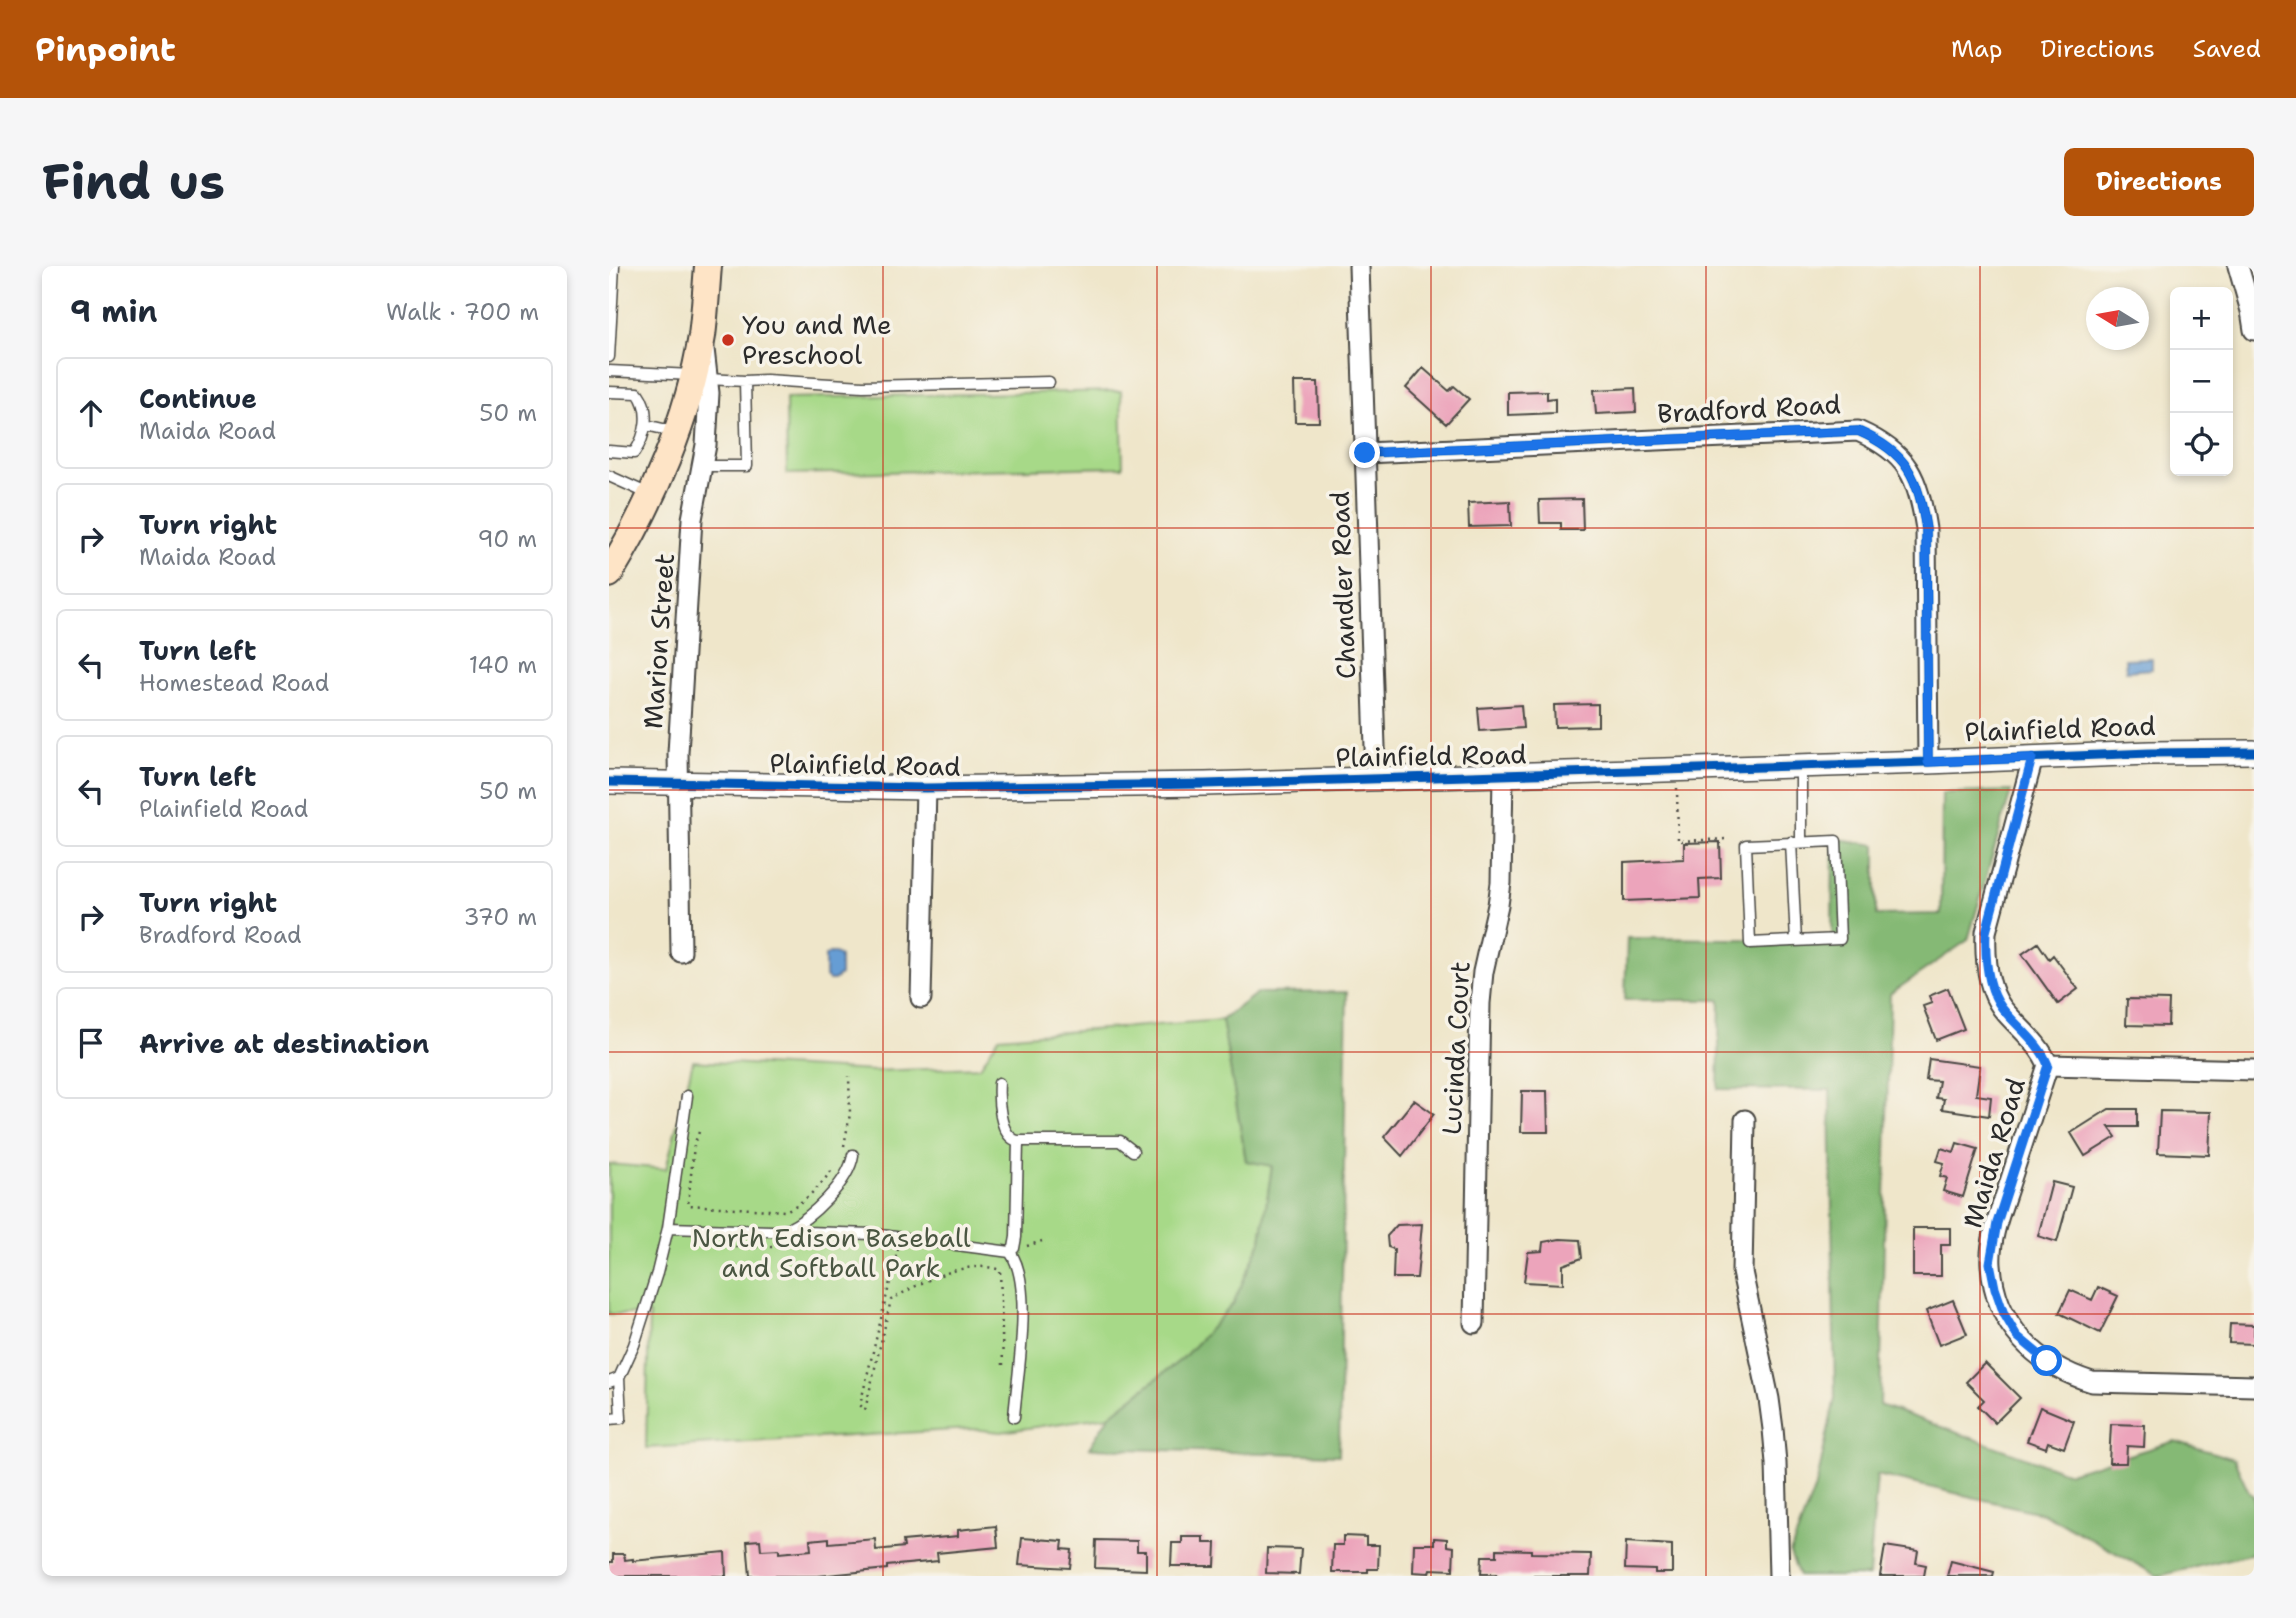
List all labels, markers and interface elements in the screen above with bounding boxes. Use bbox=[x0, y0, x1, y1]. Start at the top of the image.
text: Pinpoint bbox=[35, 27, 176, 72]
text: Map bbox=[1951, 33, 2002, 65]
text: Directions bbox=[2040, 33, 2155, 65]
text: Saved bbox=[2193, 33, 2261, 65]
button: Directions bbox=[2064, 148, 2254, 216]
text: Find us bbox=[42, 149, 225, 215]
north arrow bbox=[2086, 287, 2149, 350]
map controls bbox=[2170, 287, 2233, 476]
button: + bbox=[2170, 287, 2233, 350]
text: 9 min bbox=[70, 291, 157, 332]
text: Walk · 700 m bbox=[386, 297, 539, 327]
place label: You and Me Preschool bbox=[742, 307, 892, 372]
marker: You and Me Preschool bbox=[720, 332, 736, 348]
button: − bbox=[2170, 350, 2233, 413]
text: Continue bbox=[139, 381, 257, 416]
street label: Bradford Road bbox=[1656, 386, 1842, 431]
icon: ahead bbox=[72, 394, 110, 432]
text: 50 m bbox=[479, 398, 537, 428]
button: locate bbox=[2170, 413, 2233, 476]
text: Maida Road bbox=[139, 416, 276, 446]
route end bbox=[1349, 437, 1380, 468]
street label: Chandler Road bbox=[1322, 490, 1363, 680]
text: Turn right bbox=[139, 507, 277, 542]
icon: right bbox=[72, 520, 110, 558]
text: 90 m bbox=[477, 524, 537, 554]
text: Maida Road bbox=[139, 542, 276, 572]
street label: Marion Street bbox=[635, 552, 682, 730]
text: Turn left bbox=[139, 633, 256, 668]
icon: left bbox=[72, 646, 110, 684]
text: 140 m bbox=[469, 650, 537, 680]
text: Homestead Road bbox=[139, 668, 329, 698]
street label: Plainfield Road bbox=[1964, 708, 2156, 749]
street label: Plainfield Road bbox=[1335, 736, 1527, 775]
street label: Plainfield Road bbox=[769, 745, 961, 784]
text: Turn left bbox=[139, 759, 256, 794]
icon: left bbox=[72, 772, 110, 810]
text: 50 m bbox=[479, 776, 537, 806]
text: Plainfield Road bbox=[139, 794, 308, 824]
text: Turn right bbox=[139, 885, 277, 920]
icon: right bbox=[72, 898, 110, 936]
text: 370 m bbox=[464, 902, 537, 932]
text: Bradford Road bbox=[139, 920, 302, 950]
street label: Lucinda Court bbox=[1433, 960, 1478, 1136]
icon: arrive bbox=[72, 1024, 110, 1062]
text: Arrive at destination bbox=[139, 1026, 429, 1061]
street label: Maida Road bbox=[1954, 1074, 2033, 1232]
park label: North Edison Baseball and Softball Park bbox=[691, 1220, 971, 1285]
route start bbox=[2031, 1345, 2062, 1376]

